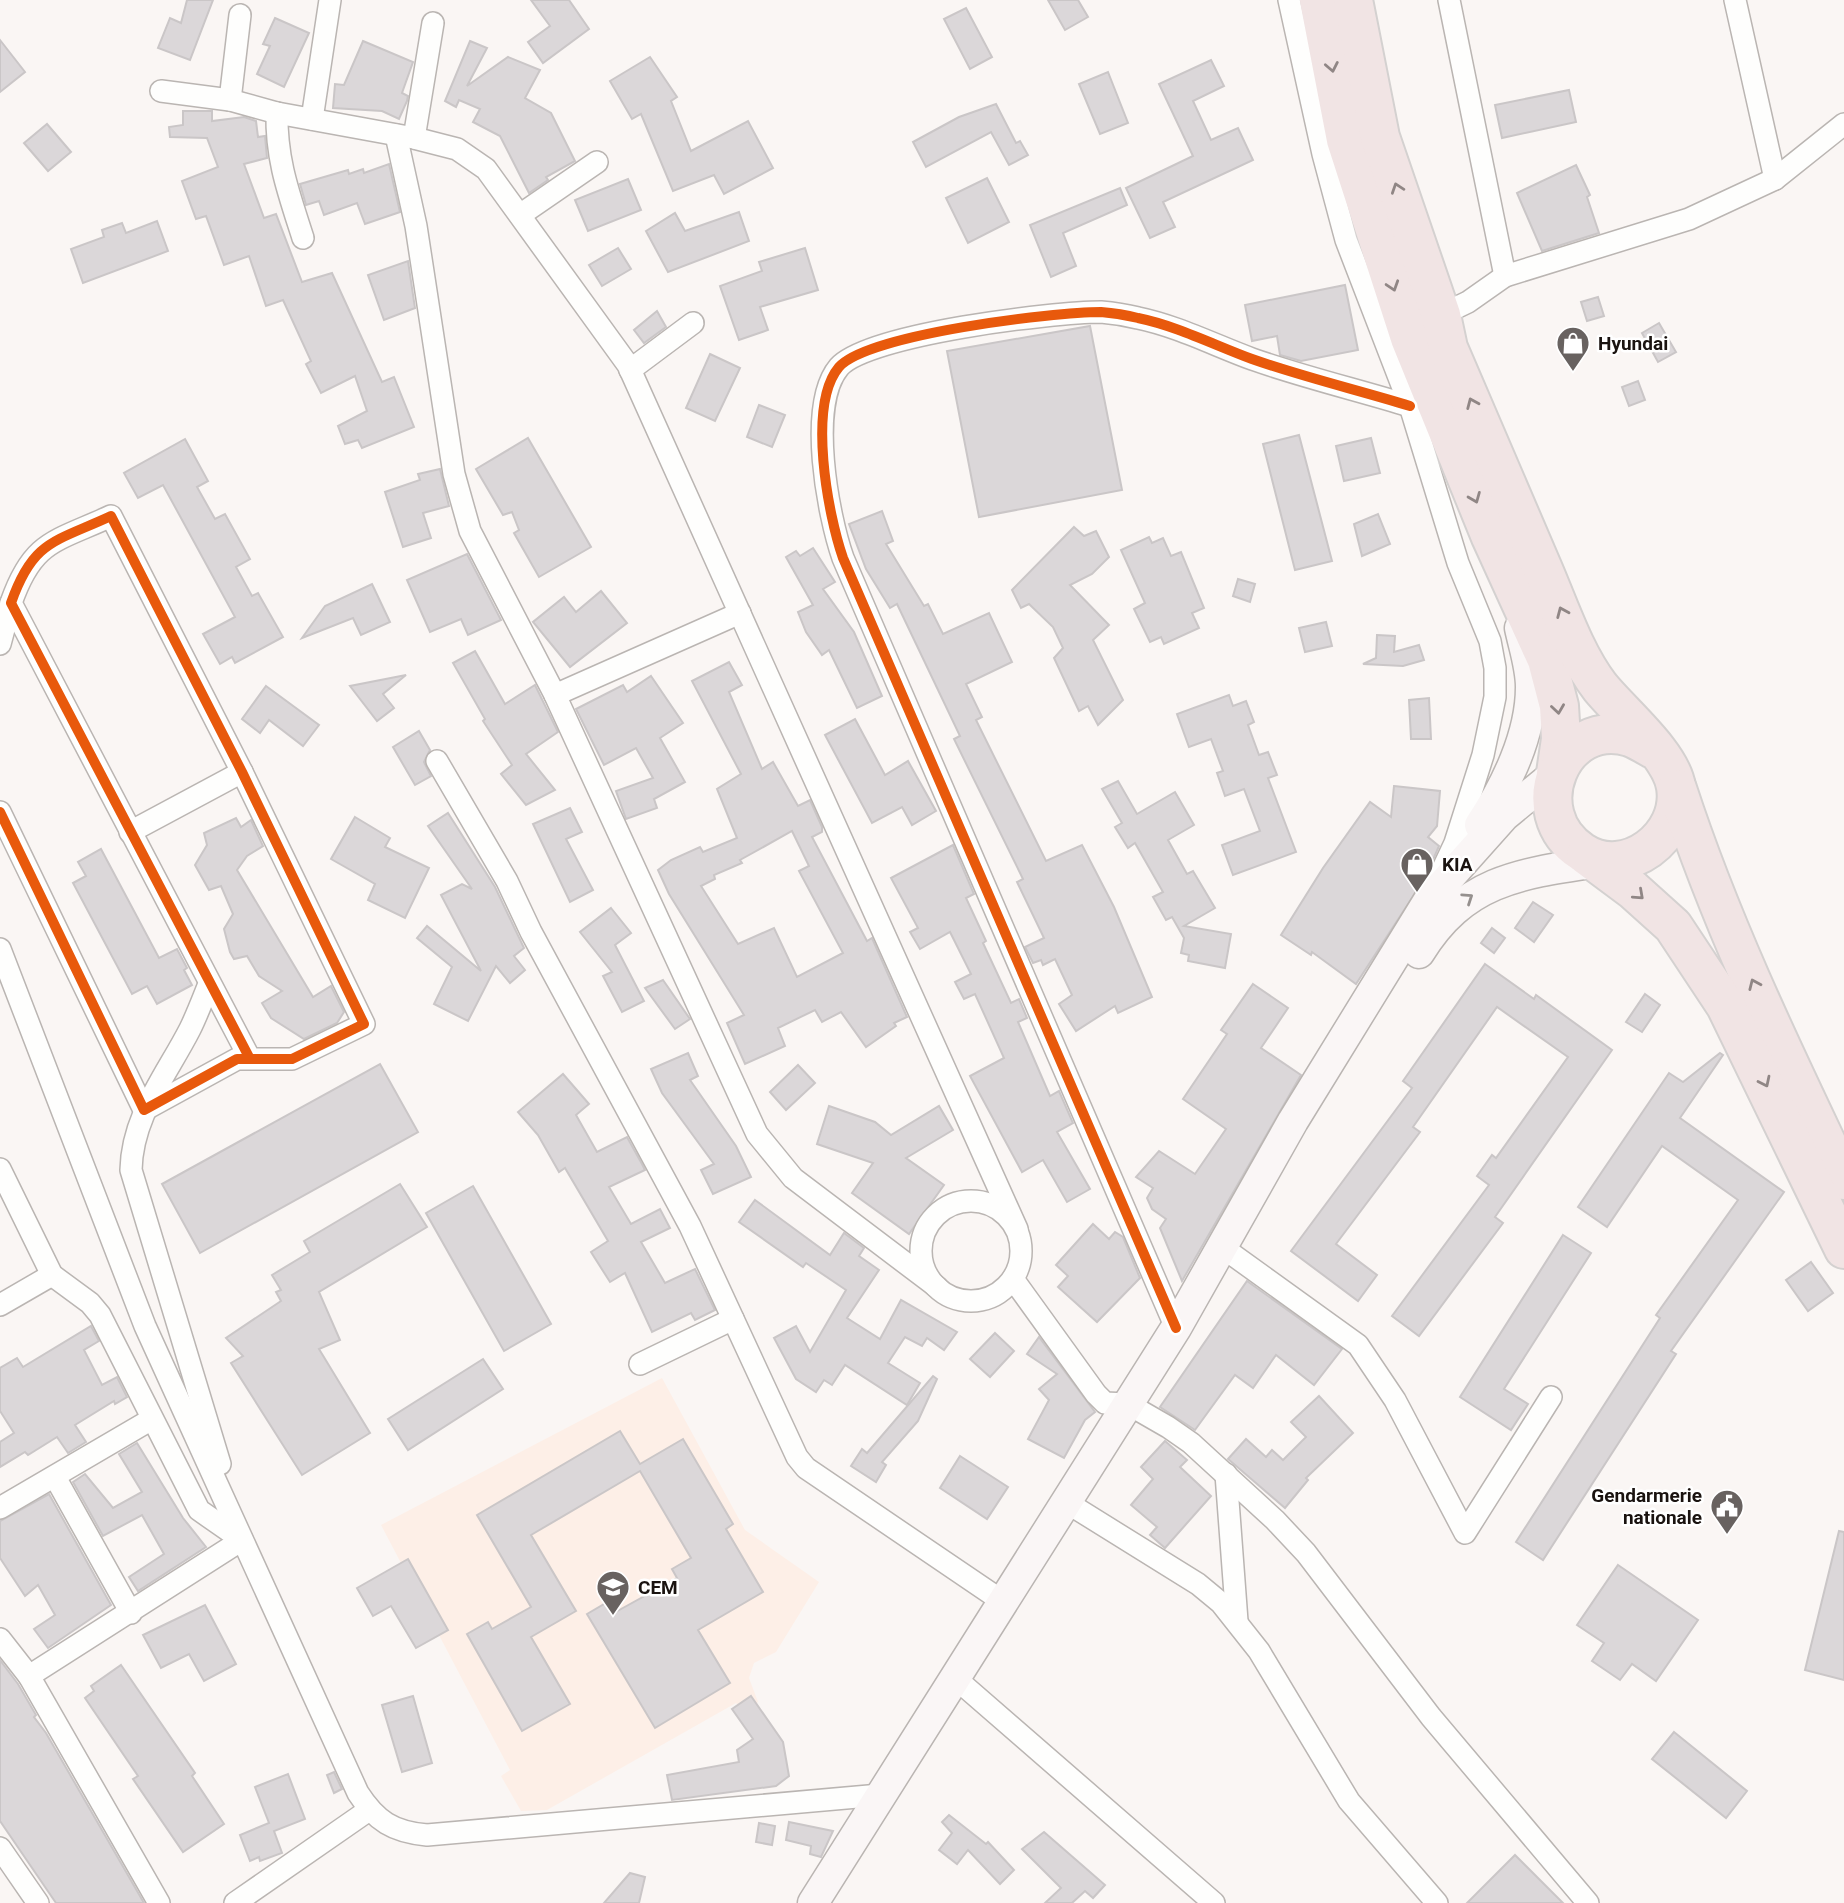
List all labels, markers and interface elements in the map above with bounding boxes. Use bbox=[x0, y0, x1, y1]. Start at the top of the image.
one-way arrow bbox=[1324, 61, 1339, 73]
one-way arrow bbox=[1391, 183, 1405, 195]
one-way arrow bbox=[1385, 279, 1399, 291]
shop icon: Hyundai bbox=[1554, 324, 1592, 373]
place label: Hyundai bbox=[1598, 332, 1668, 355]
one-way arrow bbox=[1466, 398, 1480, 410]
one-way arrow bbox=[1467, 491, 1481, 503]
one-way arrow bbox=[1556, 607, 1570, 619]
one-way arrow bbox=[1550, 703, 1565, 715]
shop icon: KIA bbox=[1398, 845, 1436, 894]
place label: KIA bbox=[1442, 853, 1473, 876]
one-way arrow bbox=[1630, 887, 1643, 900]
one-way arrow bbox=[1460, 893, 1473, 906]
one-way arrow bbox=[1748, 979, 1762, 991]
one-way arrow bbox=[1756, 1075, 1770, 1087]
place label: Gendarmerie nationale bbox=[1591, 1484, 1702, 1529]
public building icon: Gendarmerie nationale bbox=[1708, 1487, 1746, 1536]
school or university icon: CEM bbox=[594, 1568, 632, 1617]
place label: CEM bbox=[638, 1576, 678, 1599]

